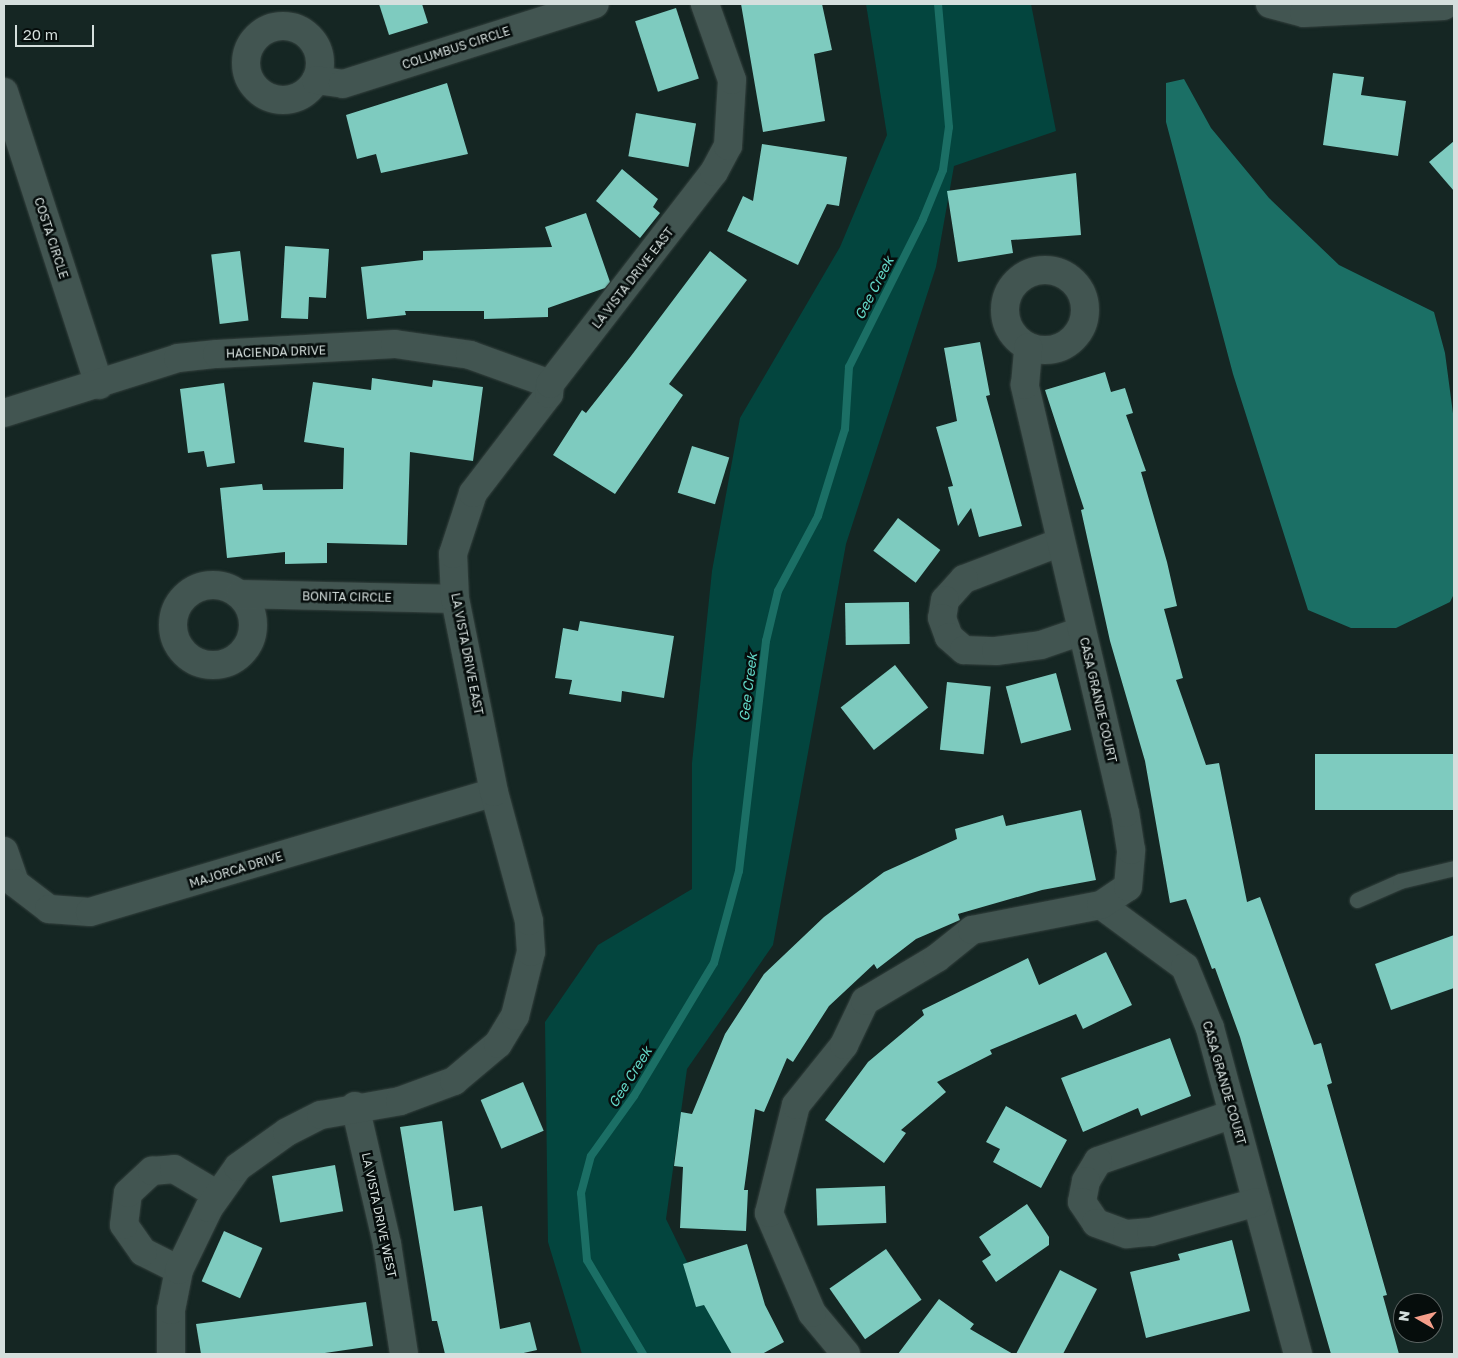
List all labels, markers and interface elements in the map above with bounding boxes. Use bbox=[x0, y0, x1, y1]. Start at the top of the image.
scale bar bbox=[18, 15, 96, 47]
street label: COLUMBUS CIRCLE bbox=[400, 24, 512, 72]
text: 20 m bbox=[23, 25, 58, 43]
street label: COSTA CIRCLE bbox=[31, 196, 71, 280]
street label: LA VISTA DRIVE EAST bbox=[589, 225, 677, 331]
water label: Gee Creek bbox=[851, 254, 897, 322]
street label: HACIENDA DRIVE bbox=[226, 343, 326, 361]
street label: BONITA CIRCLE bbox=[302, 589, 392, 605]
street label: LA VISTA DRIVE EAST bbox=[448, 592, 486, 716]
street label: CASA GRANDE COURT bbox=[1077, 636, 1119, 764]
water label: Gee Creek bbox=[735, 652, 761, 722]
street label: MAJORCA DRIVE bbox=[188, 849, 284, 891]
street label: CASA GRANDE COURT bbox=[1199, 1019, 1249, 1147]
water label: Gee Creek bbox=[605, 1043, 655, 1111]
street label: LA VISTA DRIVE WEST bbox=[359, 1151, 399, 1279]
north arrow bbox=[1393, 1293, 1443, 1343]
text: N bbox=[1394, 1310, 1413, 1322]

